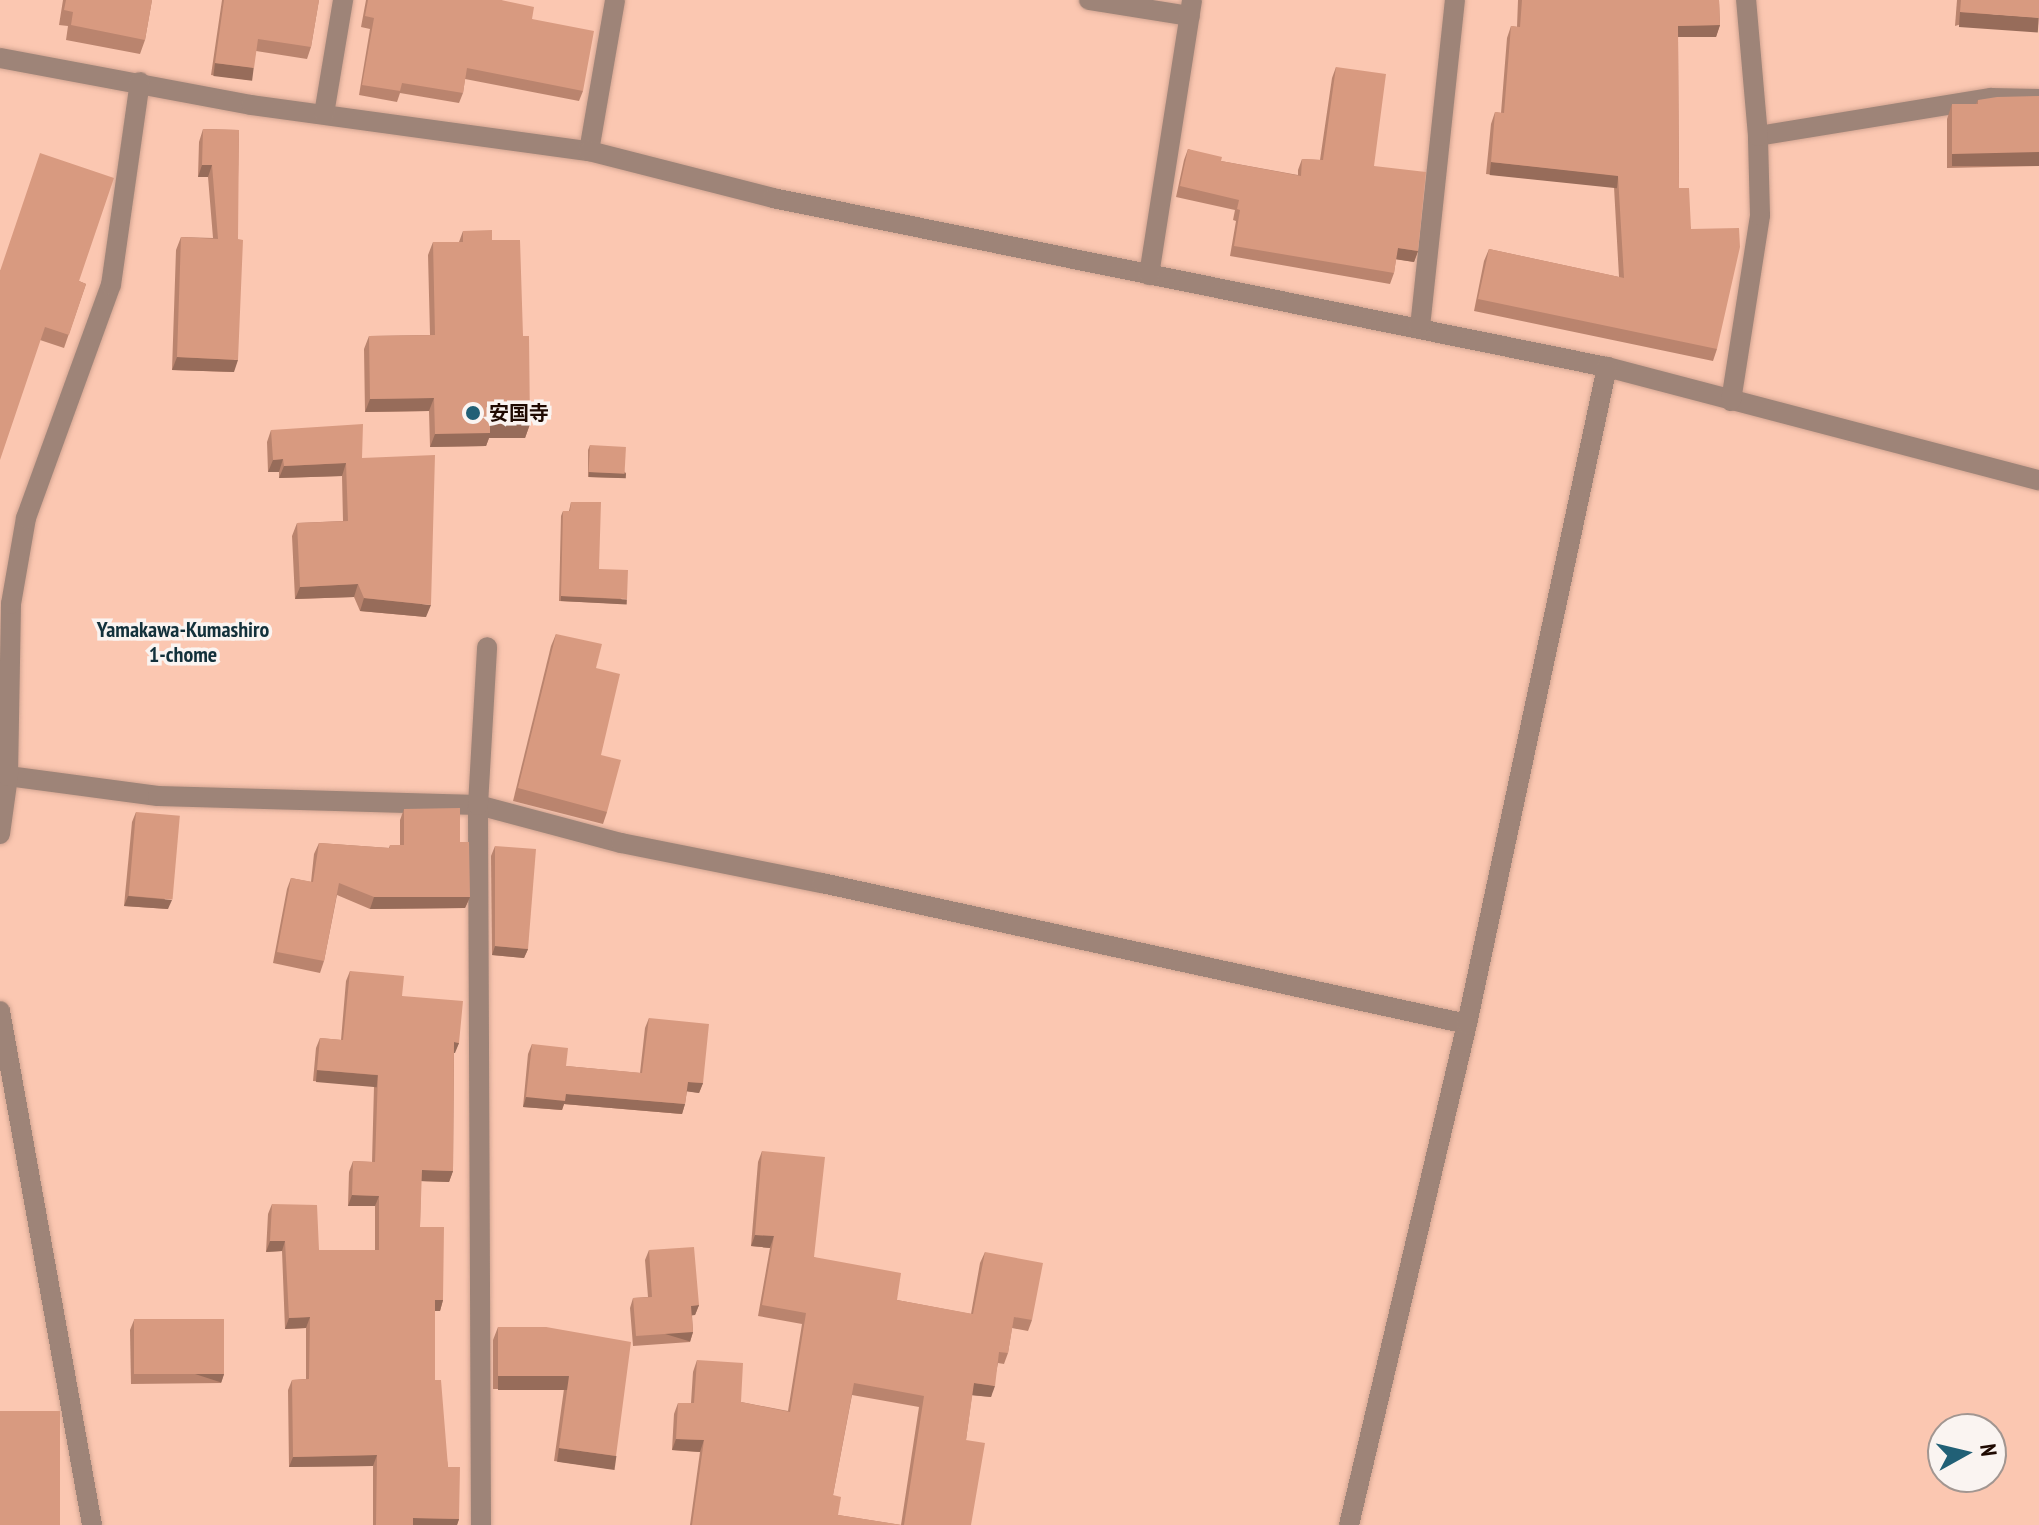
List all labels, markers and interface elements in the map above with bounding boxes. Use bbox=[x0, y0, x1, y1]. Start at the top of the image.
place label: 安国寺 bbox=[489, 401, 549, 425]
marker: 安国寺 bbox=[464, 404, 482, 422]
district label: Yamakawa-Kumashiro 1-chome bbox=[97, 616, 269, 668]
north arrow bbox=[1927, 1413, 2007, 1493]
text: N bbox=[1974, 1442, 2003, 1458]

